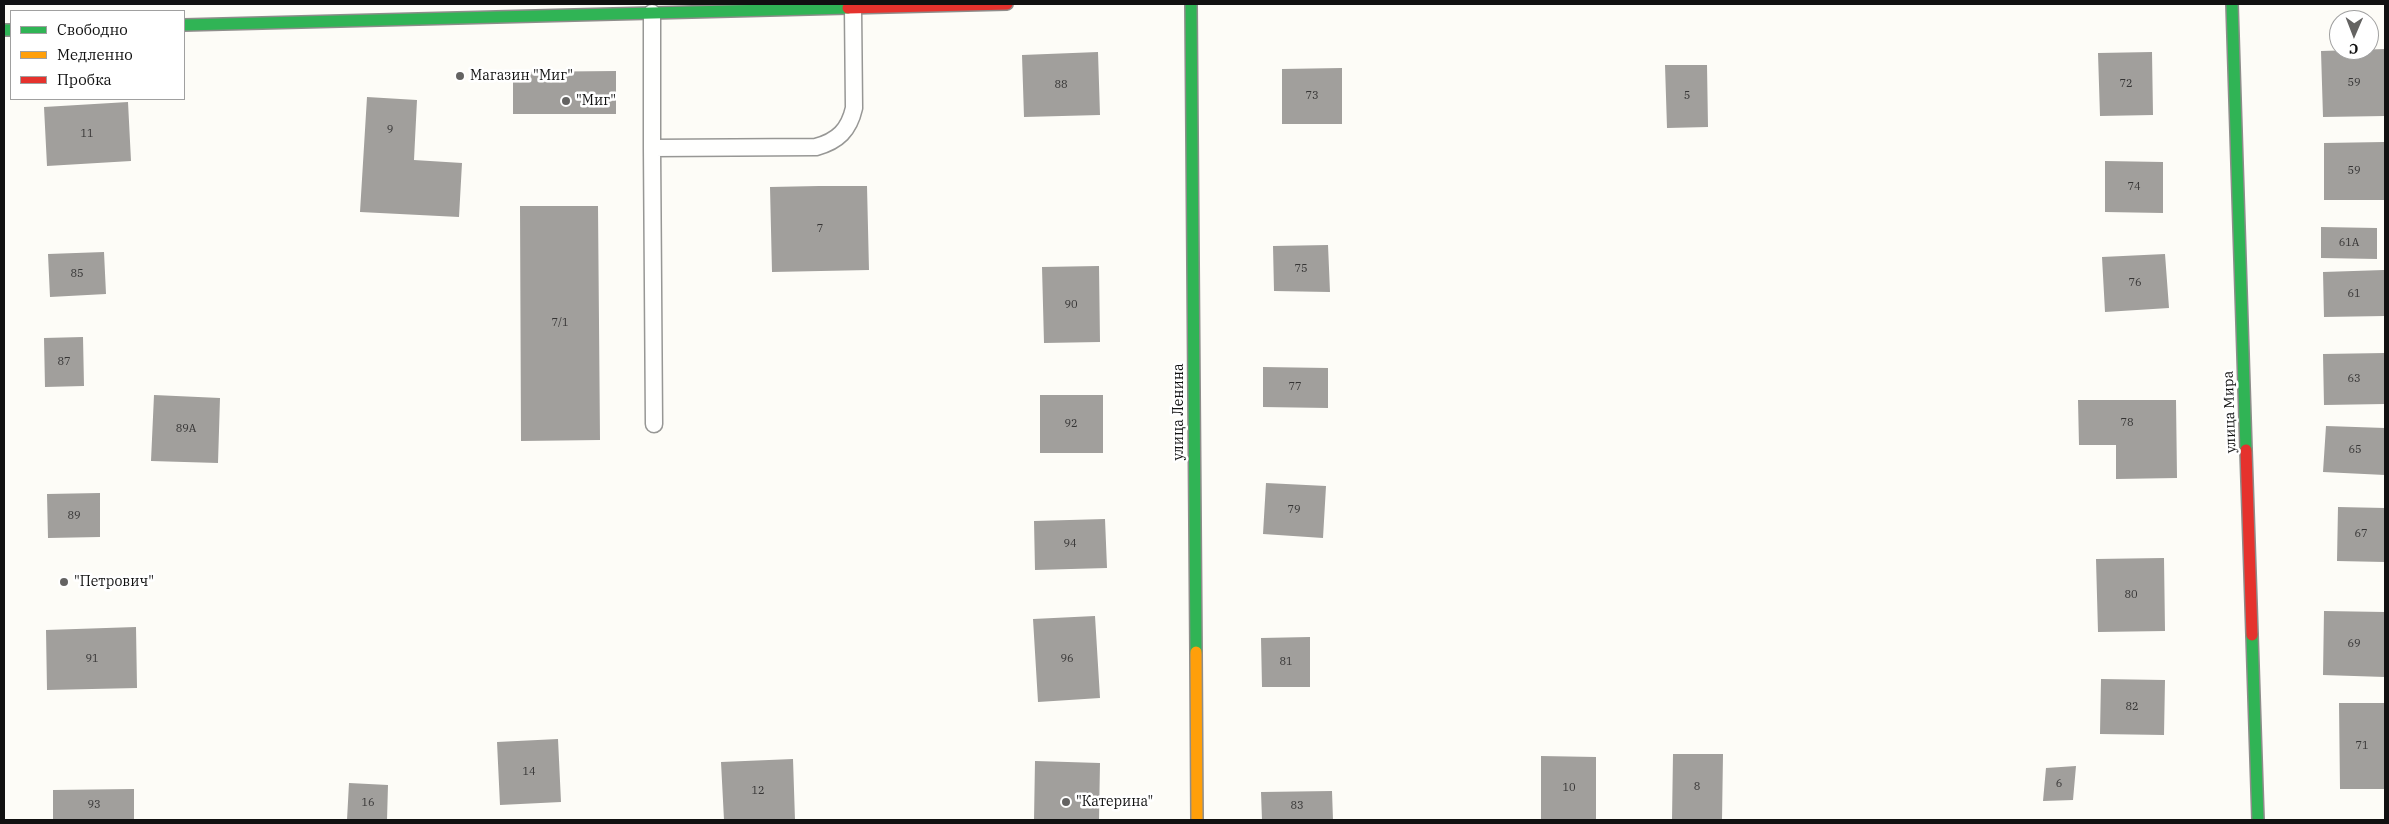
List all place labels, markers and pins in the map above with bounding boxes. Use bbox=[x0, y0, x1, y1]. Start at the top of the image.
place label: Магазин "Миг" bbox=[470, 68, 573, 84]
marker: Магазин "Миг" bbox=[454, 70, 466, 82]
place label: "Миг" bbox=[576, 93, 616, 109]
marker: "Миг" bbox=[560, 95, 572, 107]
place label: "Петрович" bbox=[74, 574, 154, 590]
marker: "Петрович" bbox=[58, 576, 70, 588]
place label: "Катерина" bbox=[1076, 794, 1153, 810]
marker: "Катерина" bbox=[1060, 796, 1072, 808]

